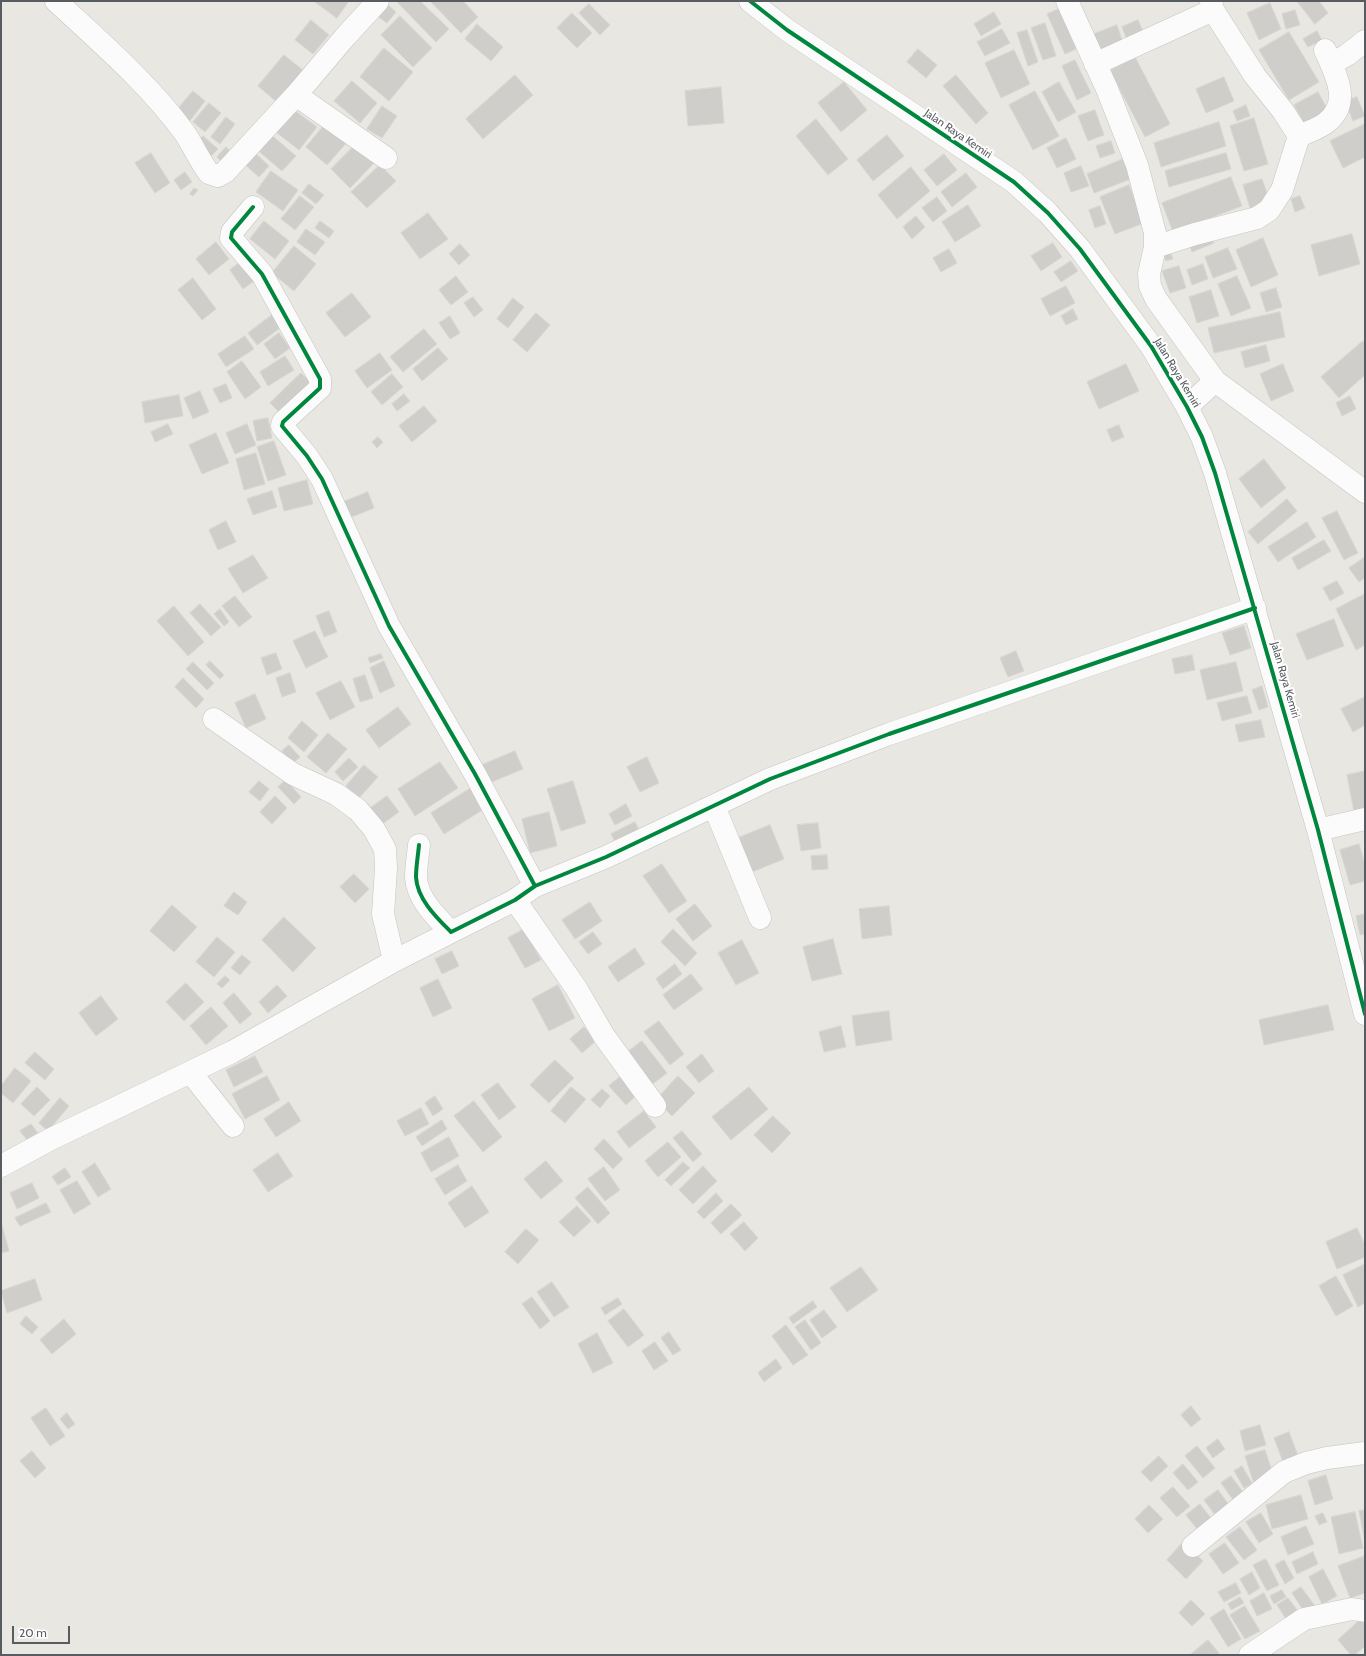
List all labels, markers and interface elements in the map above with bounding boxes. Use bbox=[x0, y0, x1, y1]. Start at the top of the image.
street label: Jalan Raya Kemiri bbox=[922, 107, 994, 161]
street label: Jalan Raya Kemiri bbox=[1151, 336, 1203, 410]
street label: Jalan Raya Kemiri bbox=[1268, 640, 1302, 720]
scale bar bbox=[14, 1618, 72, 1644]
text: 20 m bbox=[19, 1625, 47, 1640]

